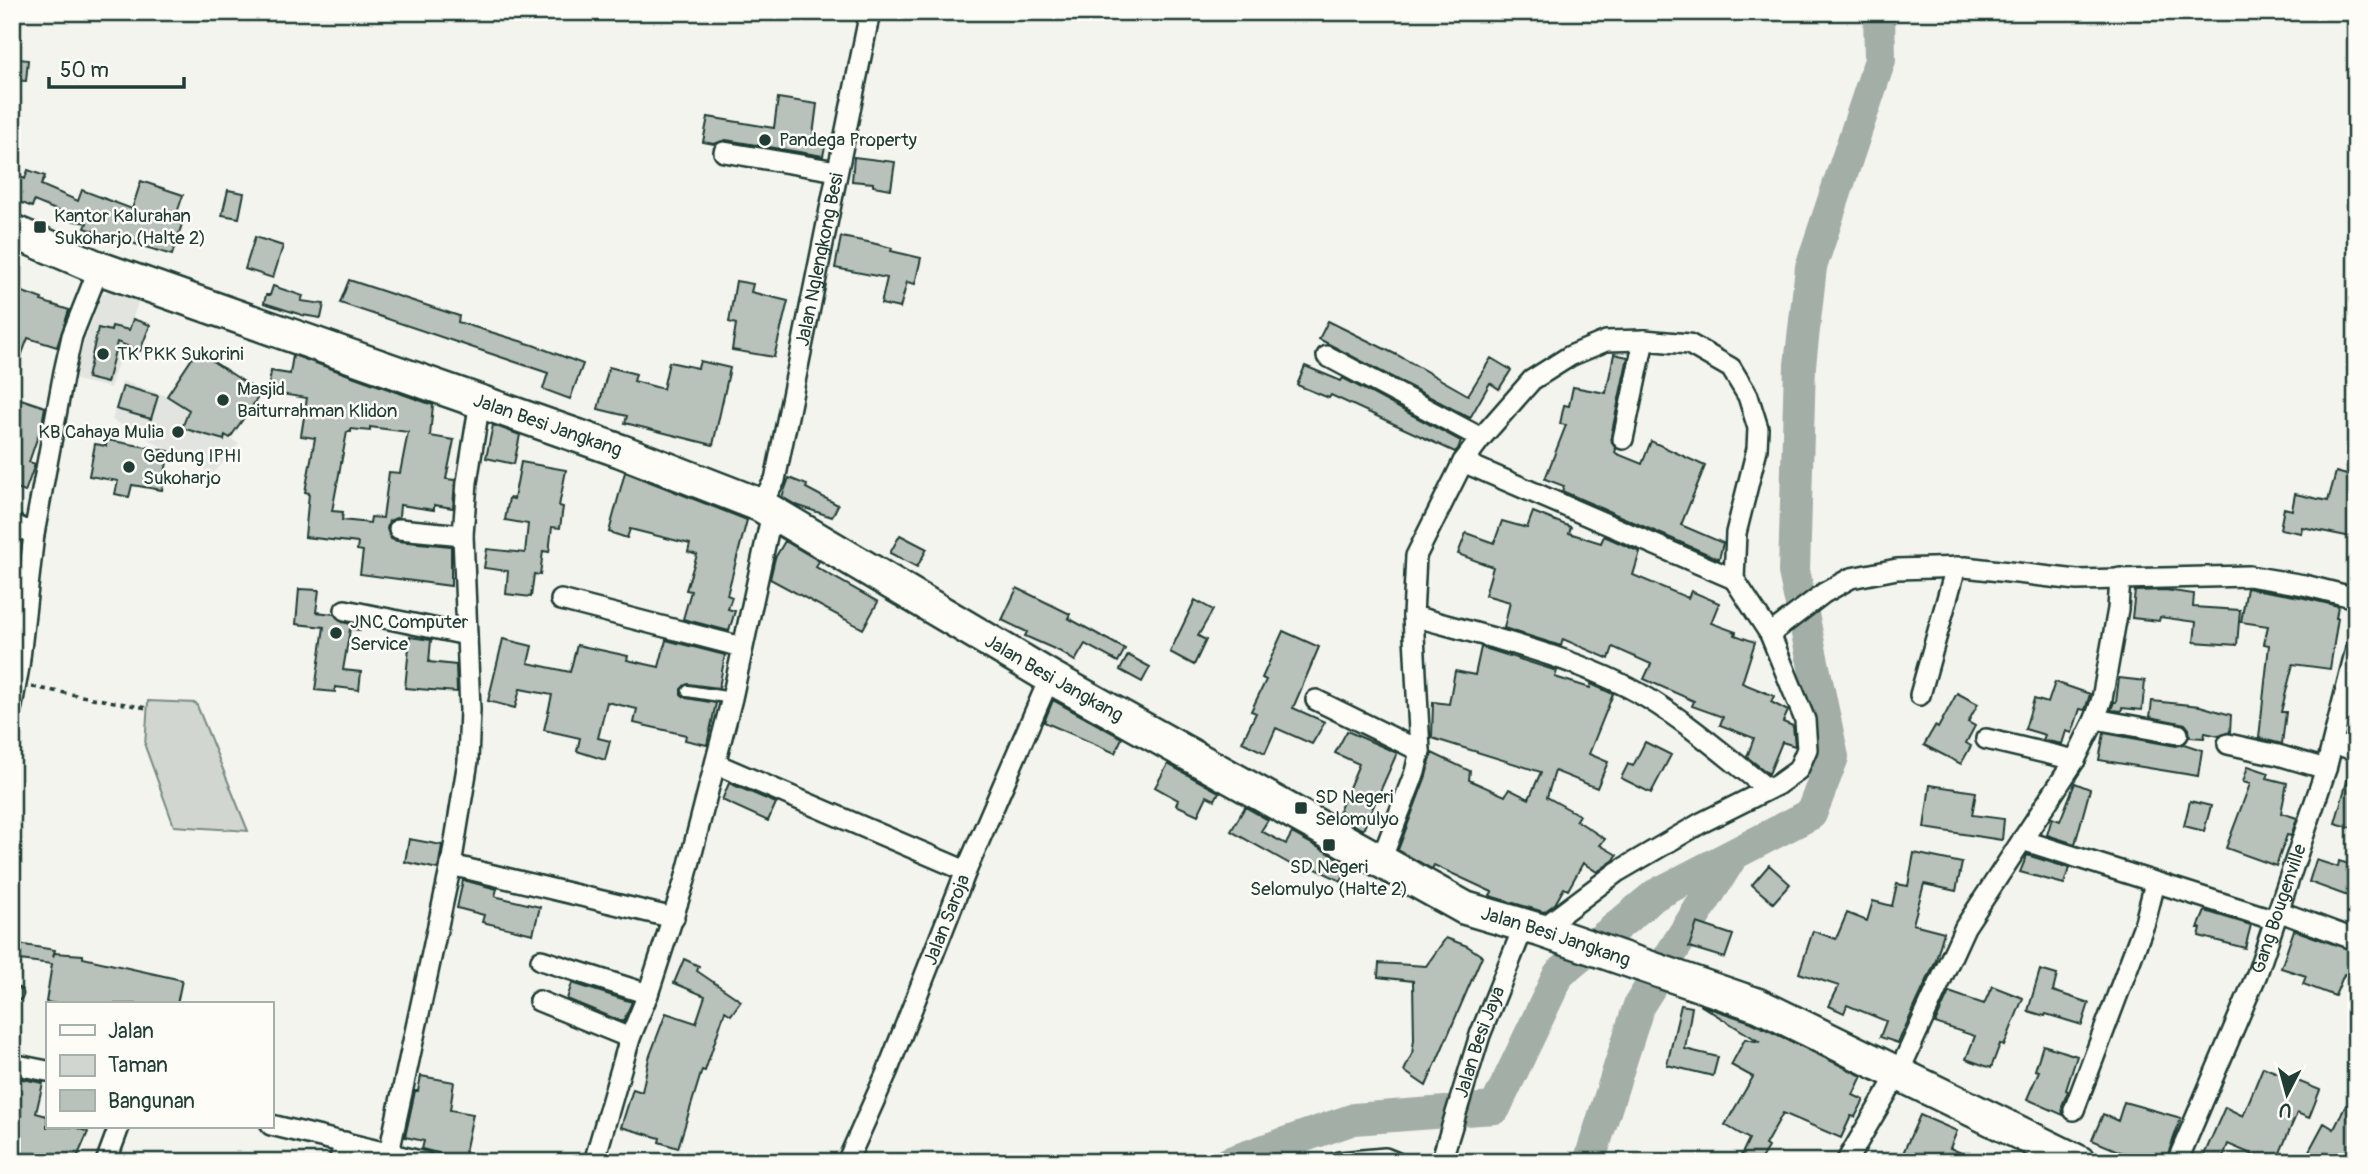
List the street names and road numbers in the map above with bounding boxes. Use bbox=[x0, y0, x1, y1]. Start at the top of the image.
street label: Jalan Nglengkong Besi bbox=[790, 171, 849, 348]
street label: Jalan Besi Jangkang bbox=[470, 388, 625, 462]
street label: Jalan Besi Jangkang bbox=[980, 629, 1128, 727]
street label: Gang Bougenville bbox=[2246, 840, 2312, 977]
street label: Jalan Saroja bbox=[918, 871, 975, 969]
street label: Jalan Besi Jangkang bbox=[1478, 901, 1634, 972]
street label: Jalan Besi Jaya bbox=[1449, 983, 1510, 1101]

